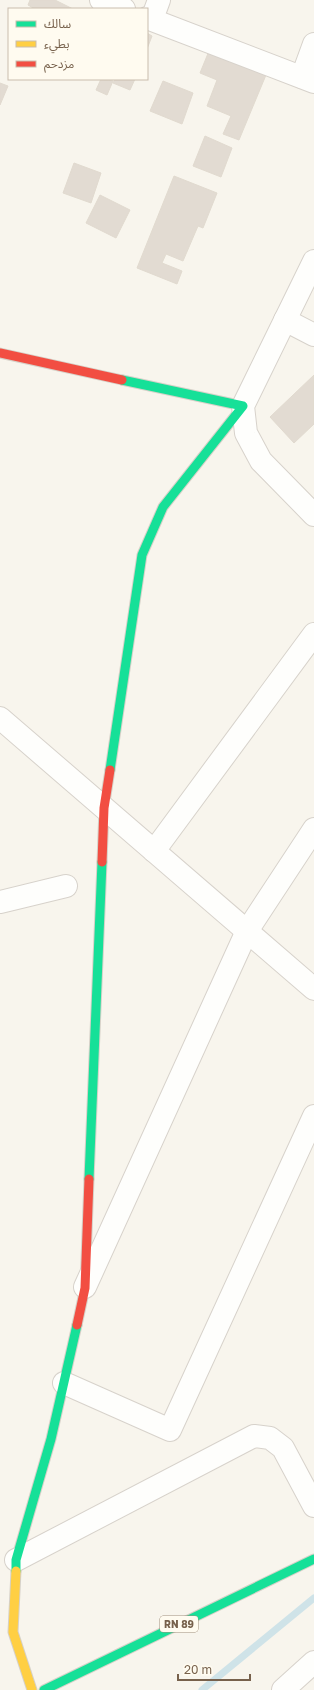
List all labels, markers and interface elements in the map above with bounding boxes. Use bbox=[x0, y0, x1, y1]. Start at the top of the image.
legend bbox=[8, 8, 148, 80]
text: سالك bbox=[44, 16, 71, 31]
text: بطيء bbox=[44, 36, 70, 54]
text: مزدحم bbox=[44, 56, 74, 73]
road number: RN 89 bbox=[160, 1616, 198, 1632]
scale bar bbox=[178, 1656, 250, 1682]
text: 20 m bbox=[184, 1662, 212, 1677]

